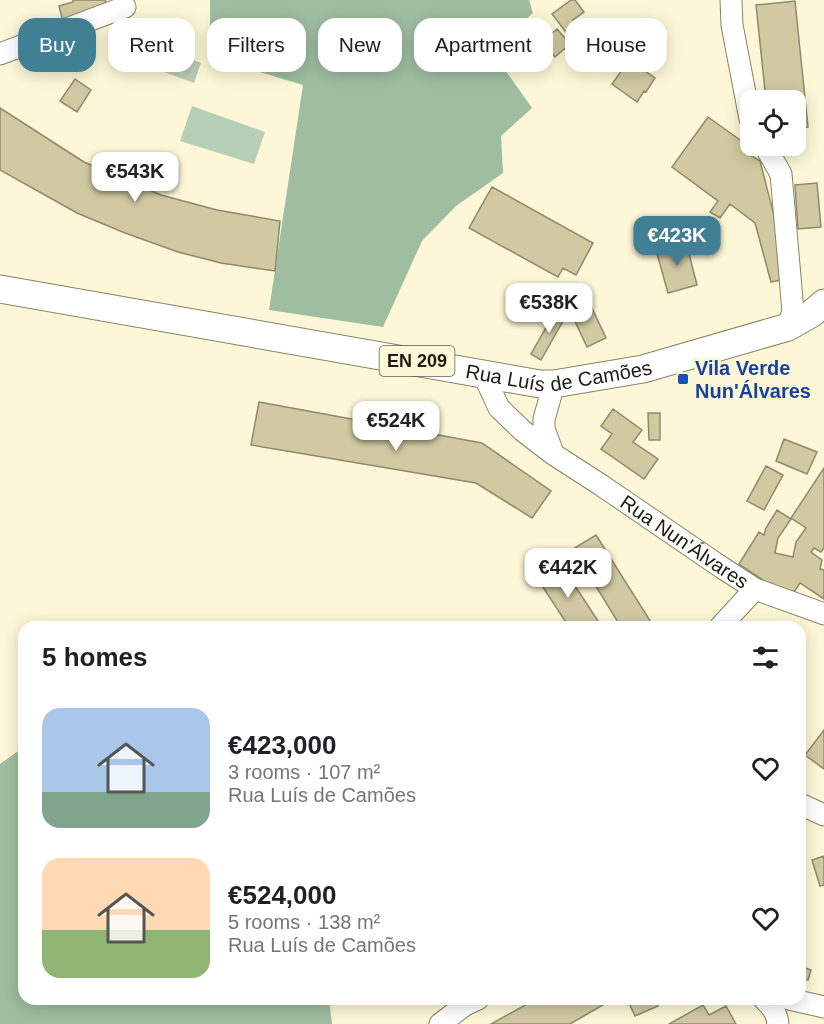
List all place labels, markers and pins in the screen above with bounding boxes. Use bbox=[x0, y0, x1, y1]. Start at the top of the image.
pin: €543K bbox=[93, 152, 177, 203]
pin: €423K bbox=[635, 216, 719, 267]
pin: €538K bbox=[507, 283, 591, 334]
place label: Vila Verde Nun'Álvares bbox=[695, 357, 811, 402]
marker: Vila Verde Nun'Álvares bbox=[676, 372, 690, 386]
pin: €524K bbox=[354, 401, 438, 452]
pin: €442K bbox=[526, 548, 610, 599]

